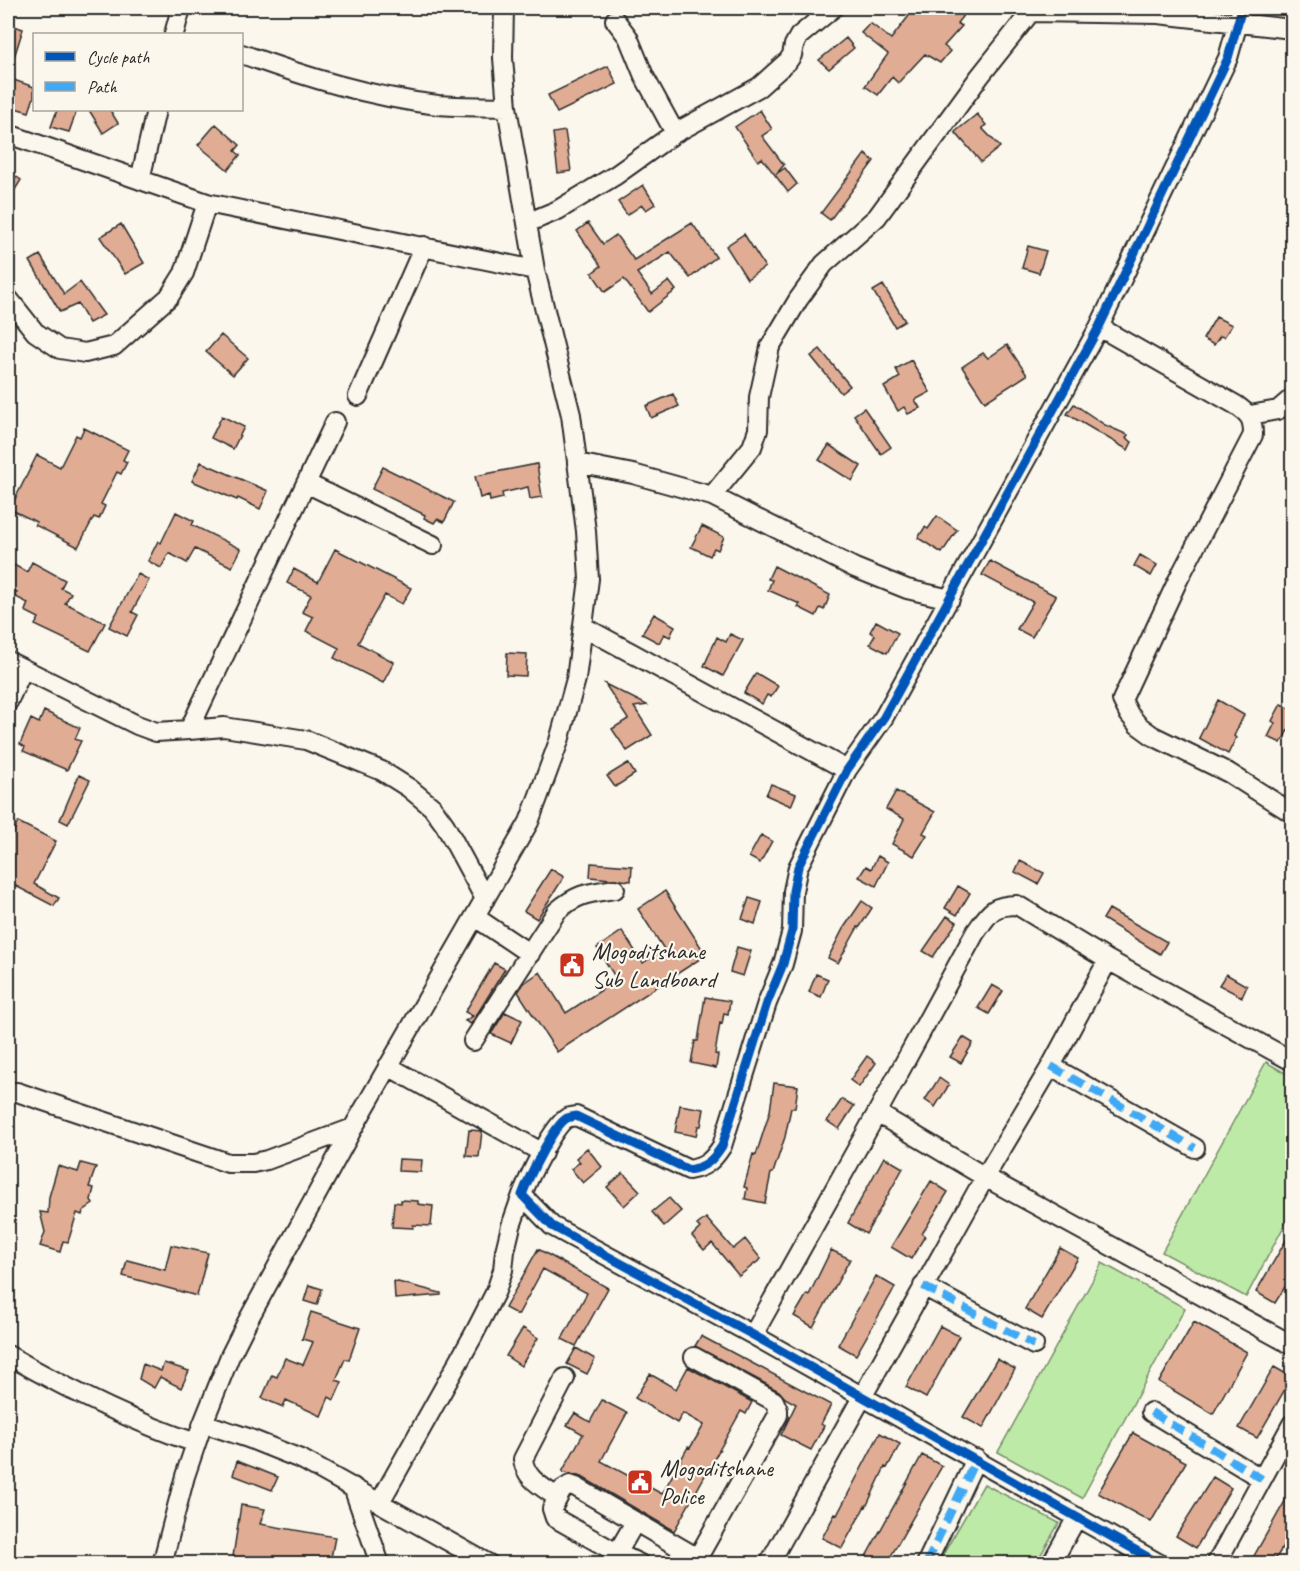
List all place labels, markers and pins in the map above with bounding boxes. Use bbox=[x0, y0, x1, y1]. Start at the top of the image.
place label: Mogoditshane Sub Landboard bbox=[592, 936, 719, 994]
public building icon: Mogoditshane Sub Landboard bbox=[557, 950, 587, 980]
place label: Mogoditshane Police bbox=[660, 1453, 775, 1511]
public building icon: Mogoditshane Police bbox=[625, 1467, 655, 1497]

